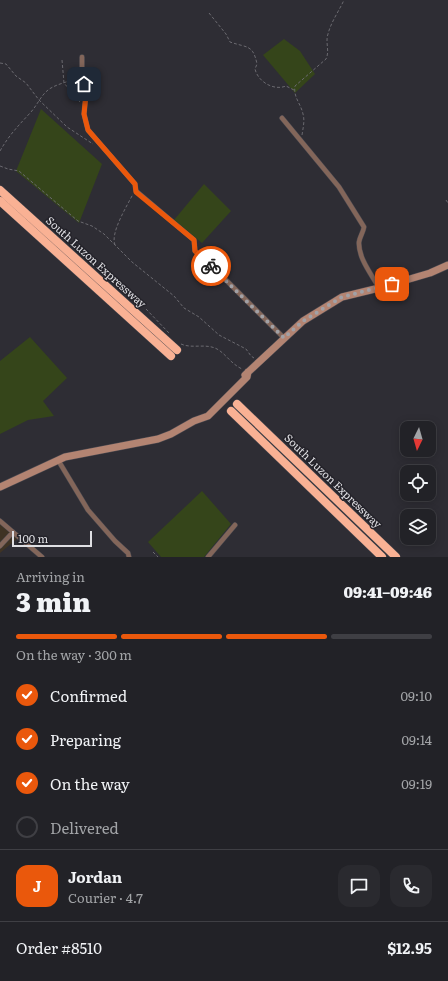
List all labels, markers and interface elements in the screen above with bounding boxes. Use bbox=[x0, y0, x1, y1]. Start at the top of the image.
pin bbox=[67, 67, 101, 101]
icon: home bbox=[73, 73, 95, 95]
street label: South Luzon Expressway bbox=[43, 212, 151, 311]
courier bbox=[191, 246, 231, 286]
icon: bike bbox=[200, 255, 222, 277]
pin bbox=[375, 267, 409, 301]
icon: bag bbox=[381, 273, 403, 295]
north arrow bbox=[400, 421, 436, 457]
map controls bbox=[400, 421, 436, 545]
street label: South Luzon Expressway bbox=[281, 429, 386, 532]
button: locate bbox=[400, 465, 436, 501]
button: layers bbox=[400, 509, 436, 545]
scale bar bbox=[12, 529, 92, 548]
text: 100 m bbox=[18, 530, 48, 546]
text: Arriving in bbox=[16, 567, 85, 586]
text: 09:41–09:46 bbox=[343, 580, 432, 603]
text: 3 min bbox=[16, 581, 91, 620]
text: On the way · 300 m bbox=[16, 645, 132, 664]
icon: check bbox=[16, 684, 38, 706]
text: Confirmed bbox=[50, 684, 127, 707]
text: 09:10 bbox=[401, 686, 432, 705]
icon: check bbox=[16, 728, 38, 750]
text: Preparing bbox=[50, 728, 121, 751]
text: 09:14 bbox=[401, 730, 432, 749]
icon: check bbox=[16, 772, 38, 794]
text: On the way bbox=[50, 772, 130, 795]
text: 09:19 bbox=[401, 774, 432, 793]
text: Delivered bbox=[50, 816, 119, 839]
text: Jordan bbox=[68, 865, 122, 888]
button: chat bbox=[338, 865, 380, 907]
button: phone bbox=[390, 865, 432, 907]
text: J bbox=[33, 874, 41, 897]
text: Courier · 4.7 bbox=[68, 888, 143, 907]
text: Order #8510 bbox=[16, 936, 102, 959]
text: $12.95 bbox=[387, 936, 432, 959]

